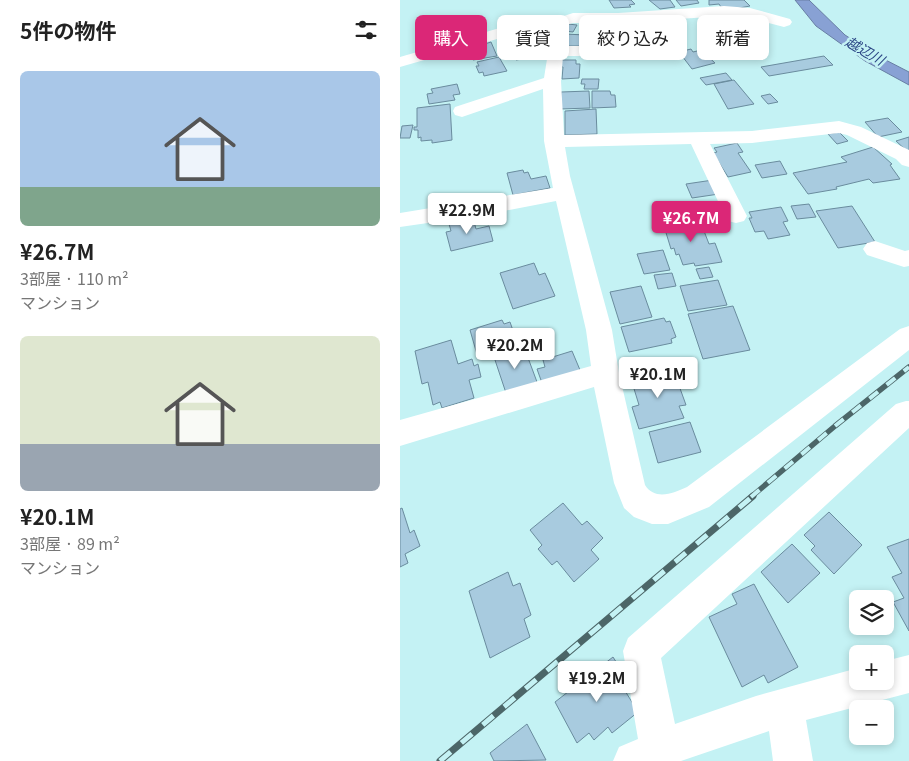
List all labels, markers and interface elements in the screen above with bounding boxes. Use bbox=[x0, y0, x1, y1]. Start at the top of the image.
text: 5件の物件 bbox=[20, 15, 116, 45]
chip: 購入 bbox=[415, 15, 487, 60]
chip: 賃貸 bbox=[497, 15, 569, 60]
chip: 絞り込み bbox=[579, 15, 687, 60]
chip: 新着 bbox=[697, 15, 769, 60]
icon: filters bbox=[352, 16, 380, 44]
water label: 越辺川 bbox=[842, 31, 890, 70]
icon: home bbox=[155, 104, 245, 194]
pin: ¥22.9M bbox=[426, 192, 508, 235]
text: ¥22.9M bbox=[439, 197, 495, 221]
pin: ¥26.7M bbox=[650, 200, 732, 243]
text: ¥26.7M bbox=[663, 205, 719, 229]
text: ¥26.7M bbox=[20, 236, 94, 266]
text: 3部屋 · 110 m² bbox=[20, 266, 129, 290]
text: マンション bbox=[20, 290, 100, 314]
pin: ¥20.2M bbox=[474, 328, 556, 370]
text: ¥20.2M bbox=[487, 332, 543, 356]
pin: ¥20.1M bbox=[617, 356, 699, 399]
text: ¥20.1M bbox=[630, 361, 686, 385]
icon: home bbox=[155, 369, 245, 459]
text: ¥20.1M bbox=[20, 501, 94, 531]
text: 3部屋 · 89 m² bbox=[20, 531, 120, 555]
text: マンション bbox=[20, 555, 100, 579]
map controls bbox=[849, 590, 894, 745]
button: layers bbox=[849, 590, 894, 635]
button: + bbox=[849, 645, 894, 690]
pin: ¥19.2M bbox=[556, 660, 638, 703]
text: ¥19.2M bbox=[569, 665, 625, 689]
button: − bbox=[849, 700, 894, 745]

